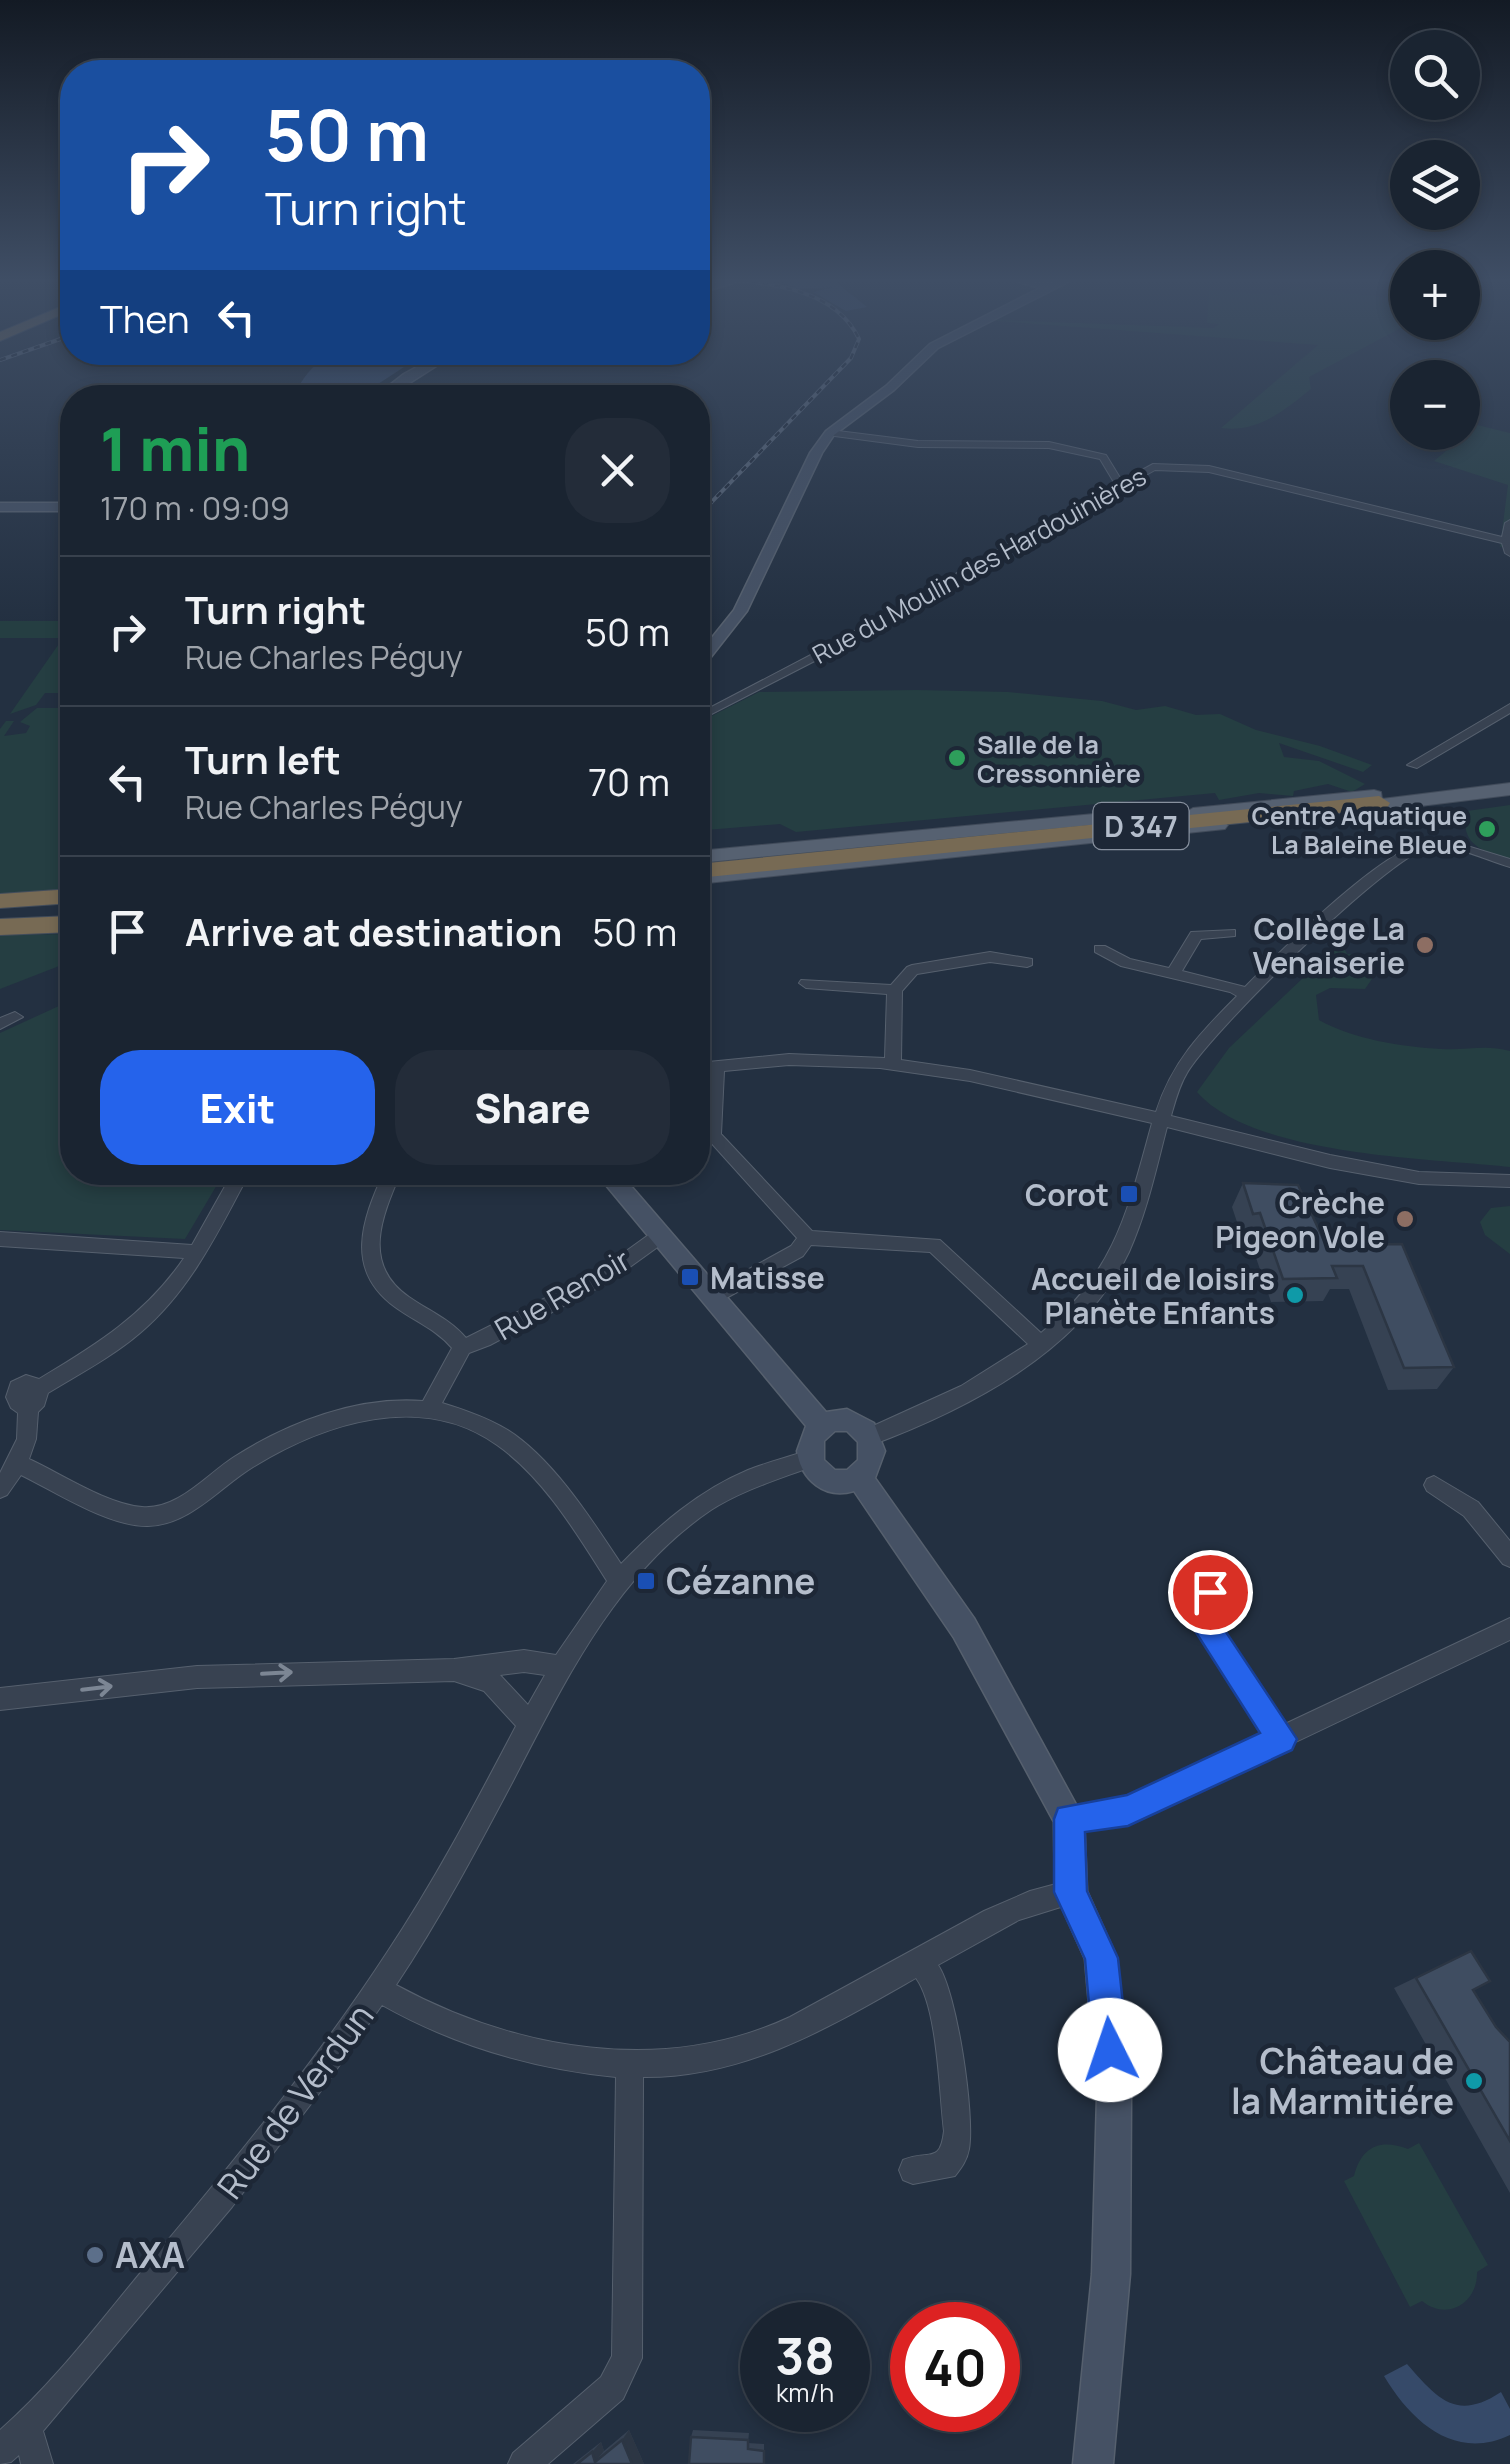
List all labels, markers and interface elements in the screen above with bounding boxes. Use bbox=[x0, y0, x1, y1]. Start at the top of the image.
map controls bbox=[1390, 30, 1480, 450]
button: search bbox=[1390, 30, 1480, 120]
text: 50 m bbox=[265, 86, 429, 182]
icon: right bbox=[100, 100, 230, 230]
button: layers bbox=[1390, 140, 1480, 230]
text: Turn right bbox=[265, 177, 466, 239]
button: + bbox=[1390, 250, 1480, 340]
icon: left bbox=[209, 290, 264, 345]
text: Then bbox=[100, 292, 189, 344]
button: − bbox=[1390, 360, 1480, 450]
text: 1 min bbox=[100, 407, 250, 489]
button: close bbox=[565, 418, 670, 523]
street label: Rue du Moulin des Hardouinières bbox=[806, 458, 1152, 672]
text: 170 m · 09:09 bbox=[100, 486, 290, 530]
text: Turn right bbox=[185, 583, 366, 635]
icon: right bbox=[100, 604, 155, 659]
text: 50 m bbox=[585, 605, 670, 657]
text: Rue Charles Péguy bbox=[185, 635, 463, 679]
place label: Salle de la Cressonnière bbox=[977, 727, 1141, 791]
text: Turn left bbox=[185, 733, 341, 785]
marker: Salle de la Cressonnière bbox=[946, 747, 968, 769]
icon: left bbox=[100, 754, 155, 809]
text: 70 m bbox=[588, 755, 670, 807]
text: Rue Charles Péguy bbox=[185, 785, 463, 829]
place label: Centre Aquatique La Baleine Bleue bbox=[1251, 798, 1467, 862]
road number: D 347 bbox=[1094, 803, 1188, 849]
marker: Centre Aquatique La Baleine Bleue bbox=[1476, 818, 1498, 840]
icon: arrive bbox=[100, 904, 155, 959]
text: Arrive at destination bbox=[185, 905, 562, 957]
text: 50 m bbox=[592, 905, 677, 957]
place label: Collège La Venaiserie bbox=[1253, 908, 1405, 983]
marker: Collège La Venaiserie bbox=[1414, 934, 1436, 956]
button: Exit bbox=[100, 1050, 375, 1165]
button: Share bbox=[395, 1050, 670, 1165]
place label: Corot bbox=[1025, 1174, 1109, 1215]
place label: Crèche Pigeon Vole bbox=[1215, 1182, 1385, 1257]
marker: Corot bbox=[1118, 1183, 1140, 1205]
marker: Crèche Pigeon Vole bbox=[1394, 1208, 1416, 1230]
street label: Rue Renoir bbox=[487, 1239, 637, 1349]
place label: Matisse bbox=[710, 1257, 825, 1298]
place label: Accueil de loisirs Planète Enfants bbox=[1031, 1258, 1275, 1333]
marker: Matisse bbox=[679, 1266, 701, 1288]
marker: Accueil de loisirs Planète Enfants bbox=[1284, 1284, 1306, 1306]
pin bbox=[1168, 1550, 1253, 1635]
place label: Cézanne bbox=[666, 1557, 815, 1605]
icon: arrive bbox=[1183, 1565, 1238, 1620]
marker: Cézanne bbox=[635, 1570, 657, 1592]
one-way arrow bbox=[260, 1663, 292, 1682]
one-way arrow bbox=[80, 1678, 112, 1697]
street label: Rue de Verdun bbox=[206, 1994, 384, 2208]
position arrow bbox=[1058, 1998, 1162, 2102]
place label: Château de la Marmitiére bbox=[1231, 2037, 1454, 2125]
marker: Château de la Marmitiére bbox=[1463, 2070, 1485, 2092]
place label: AXA bbox=[115, 2231, 185, 2279]
marker: AXA bbox=[84, 2244, 106, 2266]
speed limit sign: 40 bbox=[890, 2302, 1020, 2432]
text: 38 bbox=[775, 2321, 835, 2389]
text: km/h bbox=[776, 2375, 834, 2410]

